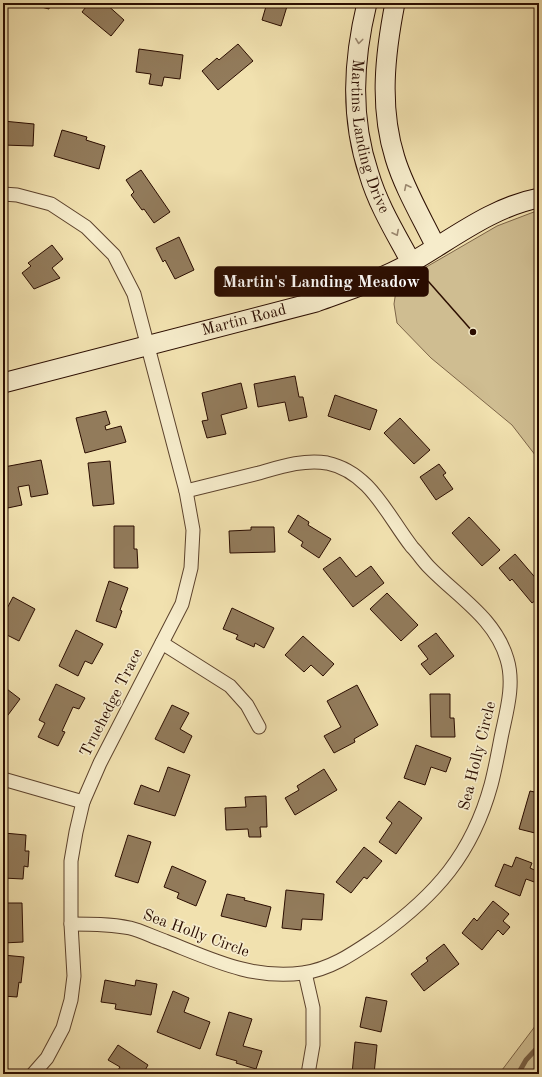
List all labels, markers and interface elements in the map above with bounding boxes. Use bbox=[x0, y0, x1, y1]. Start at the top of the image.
one-way arrow bbox=[355, 38, 364, 44]
street label: Martins Landing Drive bbox=[348, 58, 392, 216]
one-way arrow bbox=[404, 183, 412, 191]
one-way arrow bbox=[391, 229, 399, 237]
callout: Martin's Landing Meadow bbox=[215, 267, 428, 296]
text: Martin's Landing Meadow bbox=[222, 274, 420, 291]
street label: Martin Road bbox=[200, 302, 288, 339]
street label: Truehedge Trace bbox=[78, 646, 146, 760]
street label: Sea Holly Circle bbox=[457, 700, 499, 812]
street label: Sea Holly Circle bbox=[141, 907, 251, 961]

